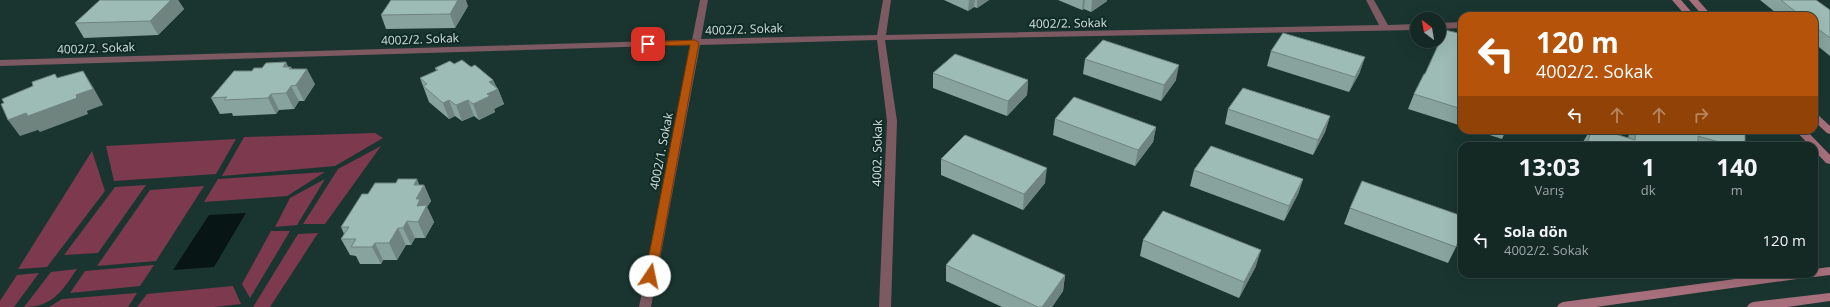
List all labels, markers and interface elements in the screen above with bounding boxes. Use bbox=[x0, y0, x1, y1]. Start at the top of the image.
north arrow bbox=[1410, 12, 1446, 48]
map controls bbox=[1410, 12, 1446, 48]
street label: 4002/2. Sokak bbox=[1029, 14, 1108, 32]
street label: 4002/2. Sokak bbox=[705, 19, 784, 39]
text: 120 m bbox=[1536, 23, 1619, 61]
pin bbox=[631, 27, 665, 61]
icon: left bbox=[1470, 28, 1522, 80]
street label: 4002/2. Sokak bbox=[381, 29, 460, 49]
icon: arrive bbox=[637, 33, 659, 55]
street label: 4002/2. Sokak bbox=[57, 38, 136, 58]
text: 4002/2. Sokak bbox=[1536, 59, 1653, 83]
icon: left bbox=[1564, 104, 1586, 126]
icon: ahead bbox=[1606, 104, 1628, 126]
icon: ahead bbox=[1648, 104, 1670, 126]
icon: right bbox=[1690, 104, 1712, 126]
street label: 4002/1. Sokak bbox=[645, 110, 677, 191]
street label: 4002. Sokak bbox=[868, 119, 886, 187]
text: 13:03 bbox=[1519, 150, 1580, 183]
text: 1 bbox=[1641, 150, 1655, 183]
text: 140 bbox=[1716, 150, 1757, 183]
text: Varış bbox=[1535, 181, 1564, 199]
text: dk bbox=[1641, 181, 1656, 199]
text: m bbox=[1731, 181, 1743, 199]
text: Sola dön bbox=[1504, 221, 1568, 241]
icon: left bbox=[1470, 229, 1492, 251]
text: 120 m bbox=[1762, 230, 1806, 250]
text: 4002/2. Sokak bbox=[1504, 241, 1589, 259]
position arrow bbox=[629, 255, 671, 297]

